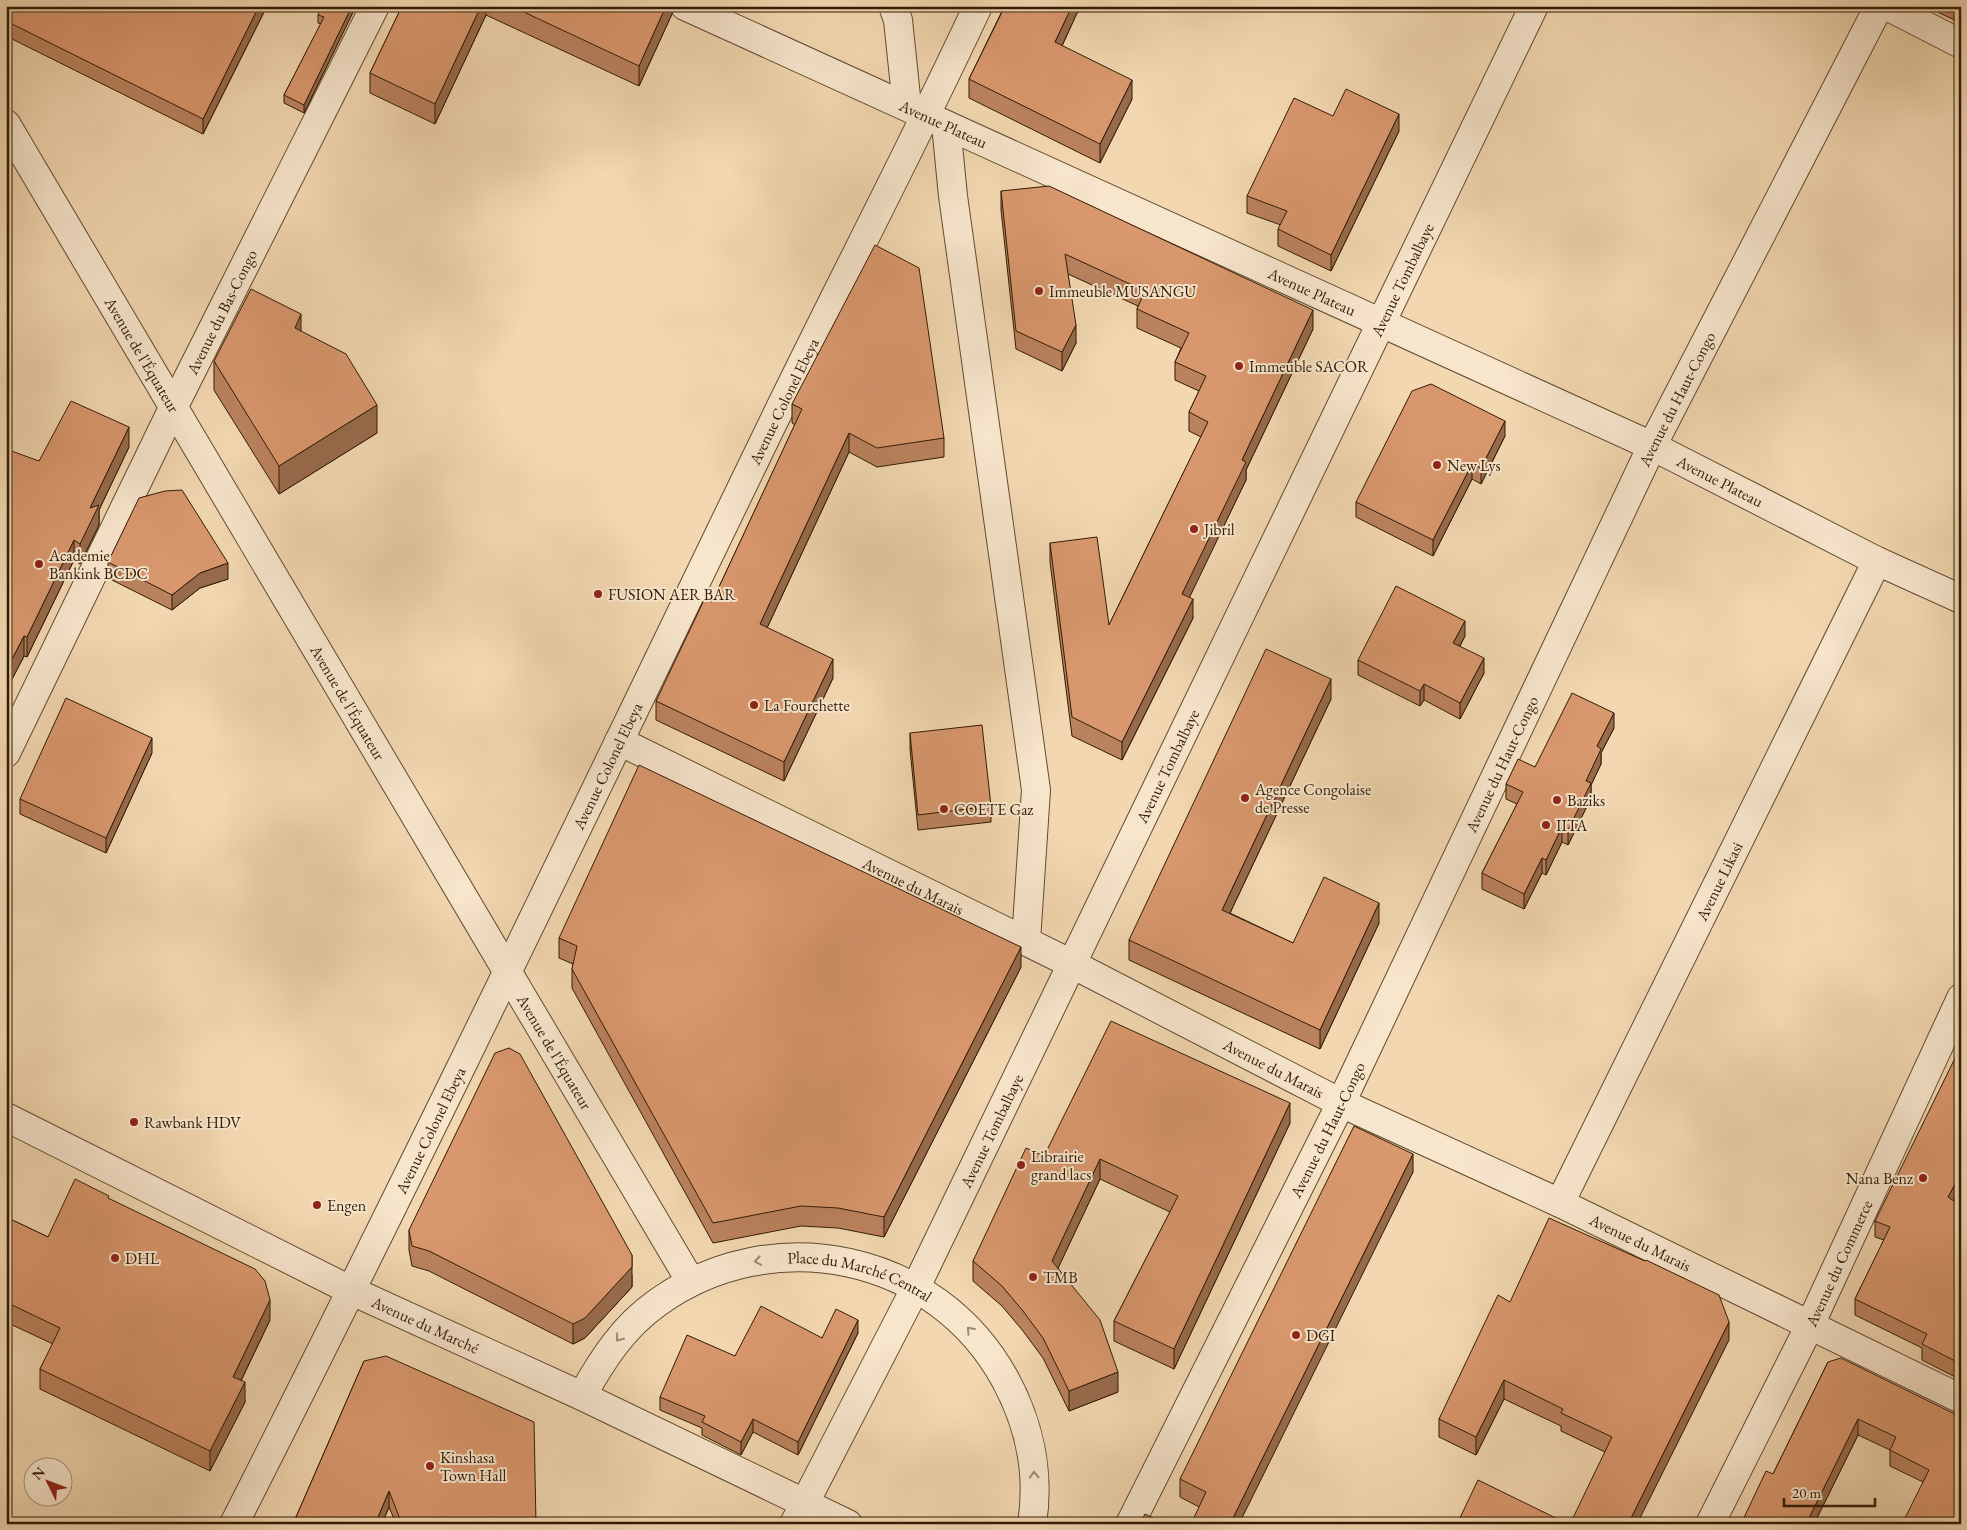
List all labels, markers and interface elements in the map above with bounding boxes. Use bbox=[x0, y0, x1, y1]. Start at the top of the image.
street label: Avenue Plateau bbox=[895, 95, 991, 153]
street label: Avenue Tombalbaye bbox=[1366, 220, 1439, 341]
street label: Avenue du Bas-Congo bbox=[181, 246, 262, 379]
street label: Avenue Plateau bbox=[1264, 262, 1360, 321]
place label: Immeuble MUSANGU bbox=[1049, 281, 1196, 302]
marker: Immeuble MUSANGU bbox=[1033, 285, 1045, 297]
street label: Avenue de l'Équateur bbox=[99, 292, 185, 417]
street label: Avenue du Haut-Congo bbox=[1633, 328, 1720, 471]
street label: Avenue Colonel Ebeya bbox=[744, 334, 824, 469]
place label: Immeuble SACOR bbox=[1249, 356, 1369, 377]
marker: Immeuble SACOR bbox=[1233, 360, 1245, 372]
street label: Avenue Plateau bbox=[1672, 450, 1767, 512]
place label: New Lys bbox=[1447, 455, 1501, 476]
marker: New Lys bbox=[1431, 459, 1443, 471]
place label: Jibril bbox=[1202, 519, 1235, 540]
marker: Jibril bbox=[1188, 523, 1200, 535]
place label: Academie Bankink BCDC bbox=[48, 545, 148, 584]
marker: Academie Bankink BCDC bbox=[33, 558, 45, 570]
place label: FUSION AER BAR bbox=[608, 584, 736, 605]
marker: FUSION AER BAR bbox=[592, 588, 604, 600]
street label: Avenue de l'Équateur bbox=[305, 640, 390, 765]
street label: Avenue du Haut-Congo bbox=[1460, 692, 1543, 837]
place label: La Fourchette bbox=[764, 695, 850, 716]
street label: Avenue Colonel Ebeya bbox=[568, 699, 648, 834]
marker: La Fourchette bbox=[748, 699, 760, 711]
street label: Avenue Tombalbaye bbox=[1131, 706, 1204, 827]
place label: Agence Congolaise de Presse bbox=[1254, 779, 1371, 818]
place label: Baziks bbox=[1567, 790, 1605, 811]
marker: Agence Congolaise de Presse bbox=[1239, 792, 1251, 804]
marker: Baziks bbox=[1551, 794, 1563, 806]
place label: COETE Gaz bbox=[954, 799, 1033, 820]
marker: COETE Gaz bbox=[938, 803, 950, 815]
place label: IITA bbox=[1556, 815, 1588, 836]
marker: IITA bbox=[1540, 819, 1552, 831]
street label: Avenue Likasi bbox=[1691, 838, 1748, 925]
street label: Avenue du Marais bbox=[858, 852, 967, 920]
street label: Avenue de l'Équateur bbox=[512, 990, 597, 1114]
street label: Avenue du Marais bbox=[1219, 1034, 1327, 1103]
street label: Avenue du Haut-Congo bbox=[1285, 1058, 1370, 1202]
street label: Avenue Colonel Ebeya bbox=[390, 1063, 471, 1198]
street label: Avenue Tombalbaye bbox=[955, 1071, 1028, 1192]
place label: Rawbank HDV bbox=[144, 1112, 241, 1133]
marker: Rawbank HDV bbox=[128, 1116, 140, 1128]
place label: Librairie grand lacs bbox=[1031, 1146, 1091, 1185]
marker: Librairie grand lacs bbox=[1015, 1159, 1027, 1171]
place label: Nana Benz bbox=[1846, 1168, 1913, 1189]
marker: Nana Benz bbox=[1917, 1172, 1929, 1184]
place label: Engen bbox=[327, 1195, 367, 1216]
street label: Avenue du Commerce bbox=[1800, 1197, 1877, 1331]
marker: Engen bbox=[311, 1199, 323, 1211]
street label: Avenue du Marais bbox=[1585, 1209, 1694, 1276]
street label: Place du Marché Central bbox=[787, 1247, 936, 1307]
place label: DHL bbox=[125, 1248, 160, 1269]
marker: DHL bbox=[109, 1252, 121, 1264]
one-way arrow bbox=[754, 1255, 763, 1265]
place label: TMB bbox=[1043, 1267, 1078, 1288]
marker: TMB bbox=[1027, 1271, 1039, 1283]
street label: Avenue du Marché bbox=[367, 1291, 482, 1359]
place label: DGI bbox=[1306, 1325, 1336, 1346]
one-way arrow bbox=[966, 1327, 975, 1336]
marker: DGI bbox=[1290, 1329, 1302, 1341]
one-way arrow bbox=[617, 1332, 625, 1341]
place label: Kinshasa Town Hall bbox=[440, 1447, 507, 1486]
north arrow bbox=[22, 1458, 72, 1508]
marker: Kinshasa Town Hall bbox=[424, 1460, 436, 1472]
text: N bbox=[28, 1463, 49, 1484]
one-way arrow bbox=[1028, 1471, 1039, 1479]
scale bar bbox=[1784, 1475, 1876, 1507]
text: 20 m bbox=[1792, 1483, 1821, 1502]

